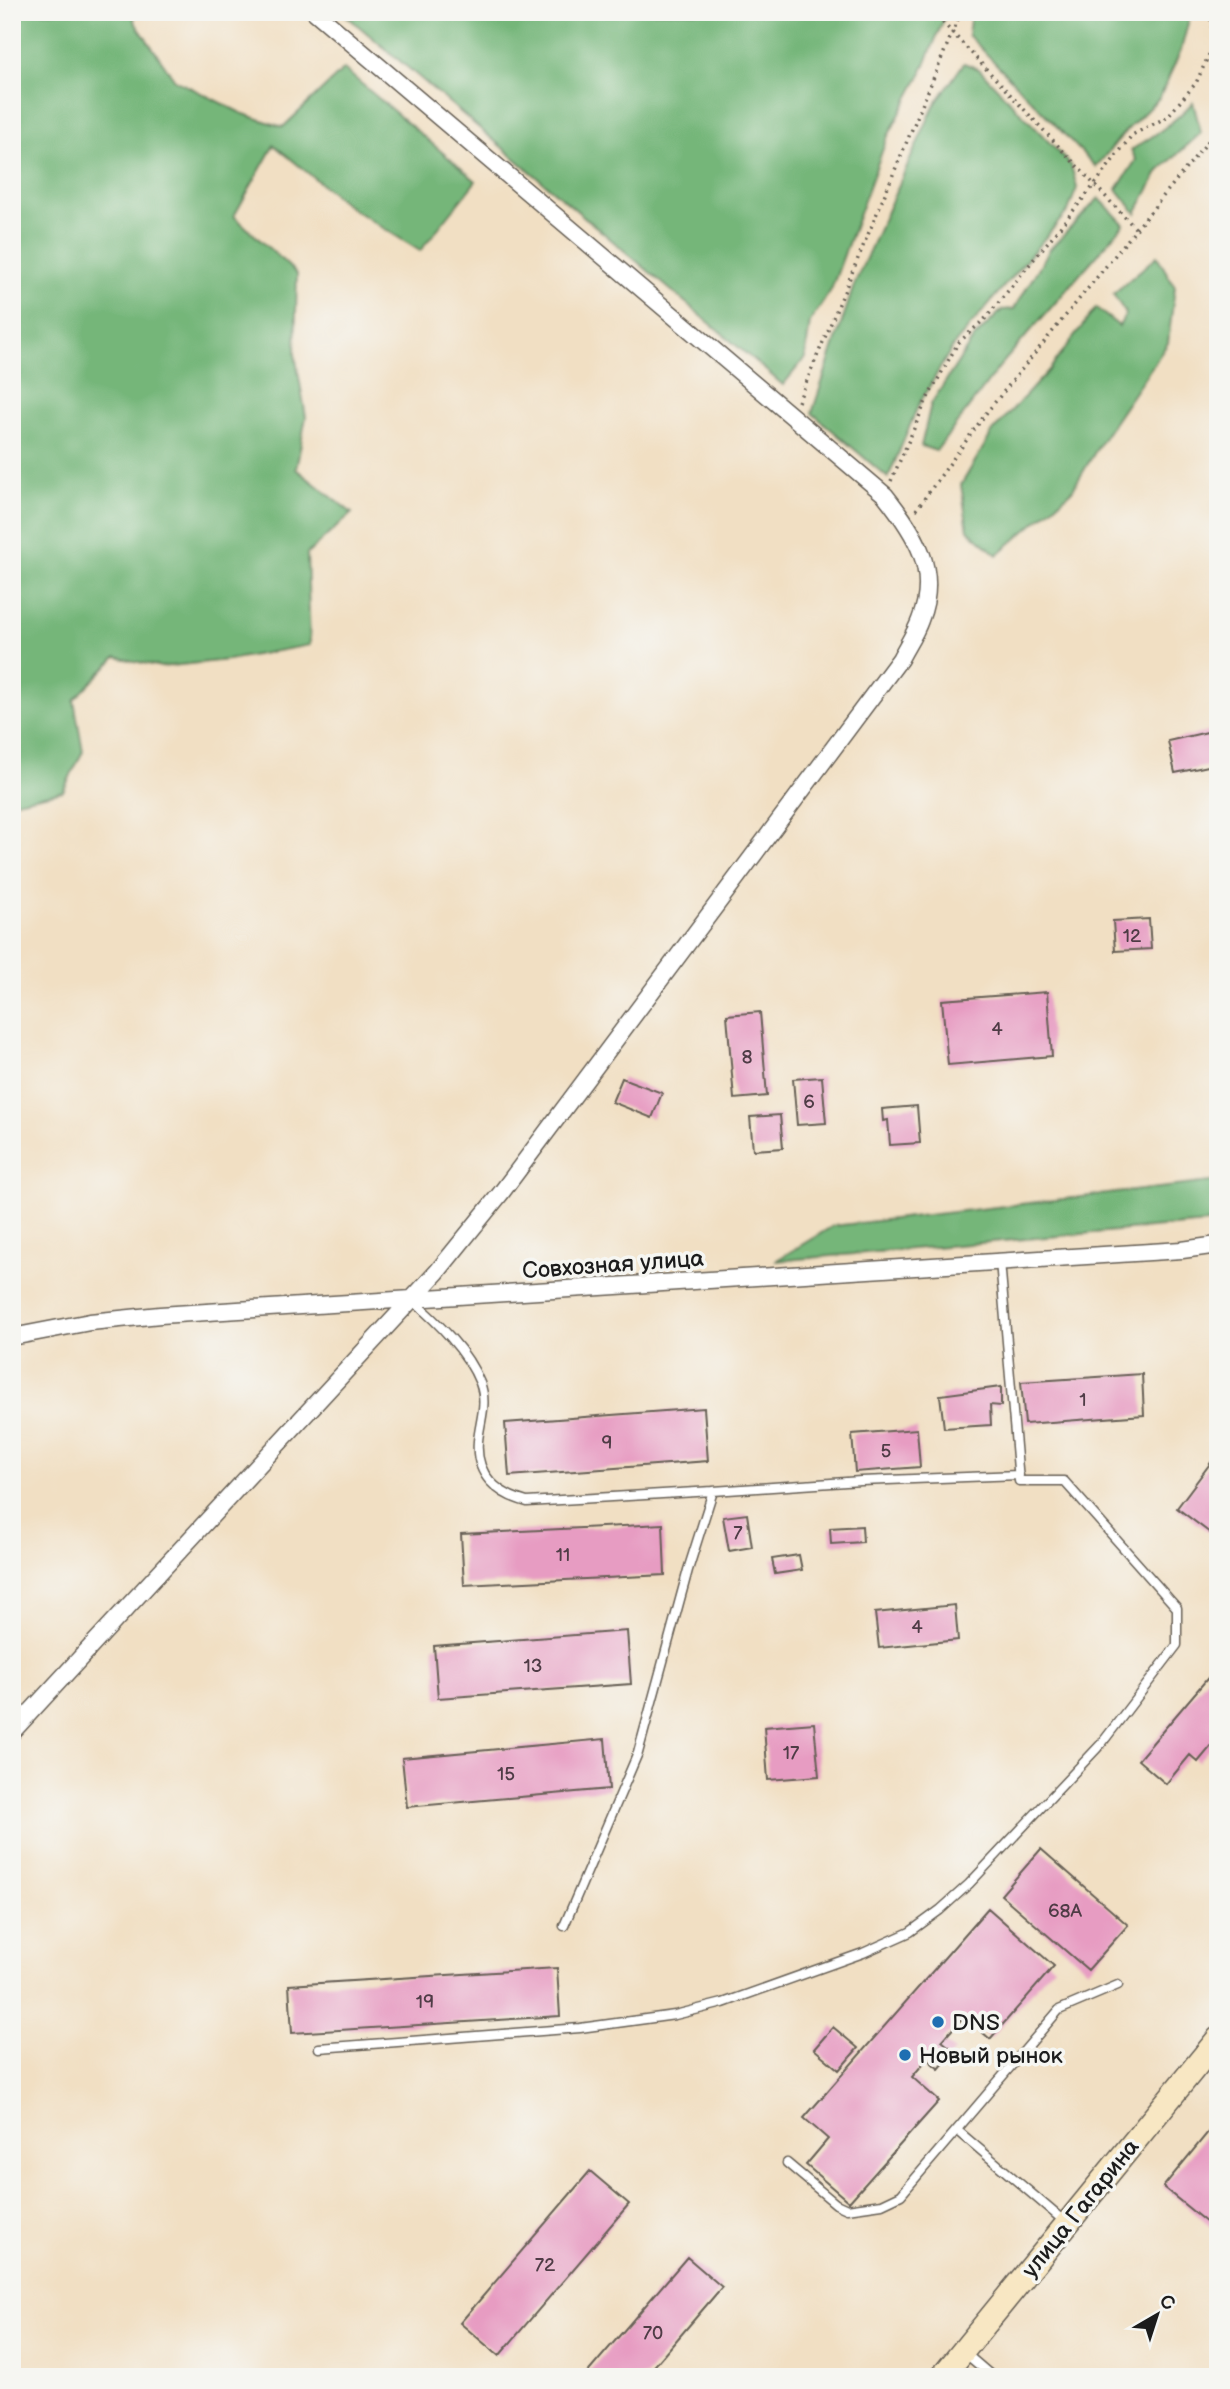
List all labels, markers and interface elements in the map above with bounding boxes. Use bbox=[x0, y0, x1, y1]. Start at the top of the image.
house number: 12 bbox=[1123, 925, 1142, 948]
house number: 4 bbox=[991, 1018, 1003, 1041]
house number: 8 bbox=[741, 1046, 753, 1069]
house number: 6 bbox=[803, 1091, 815, 1114]
street label: Совхозная улица bbox=[521, 1245, 705, 1285]
house number: 1 bbox=[1079, 1389, 1087, 1412]
house number: 9 bbox=[602, 1432, 612, 1455]
house number: 5 bbox=[881, 1440, 892, 1463]
house number: 7 bbox=[733, 1522, 743, 1545]
house number: 11 bbox=[556, 1544, 570, 1567]
house number: 4 bbox=[911, 1616, 923, 1639]
house number: 13 bbox=[523, 1655, 543, 1678]
house number: 17 bbox=[783, 1742, 800, 1765]
house number: 15 bbox=[497, 1763, 515, 1786]
house number: 68А bbox=[1048, 1900, 1083, 1923]
house number: 19 bbox=[416, 1991, 434, 2014]
place label: DNS bbox=[952, 2009, 1000, 2037]
marker: DNS bbox=[930, 2014, 946, 2030]
place label: Новый рынок bbox=[919, 2042, 1064, 2070]
marker: Новый рынок bbox=[897, 2047, 913, 2063]
street label: улица Гагарина bbox=[1016, 2133, 1146, 2284]
house number: 72 bbox=[535, 2254, 556, 2277]
north arrow bbox=[1122, 2280, 1192, 2350]
text: С bbox=[1154, 2290, 1179, 2316]
house number: 70 bbox=[643, 2322, 663, 2345]

